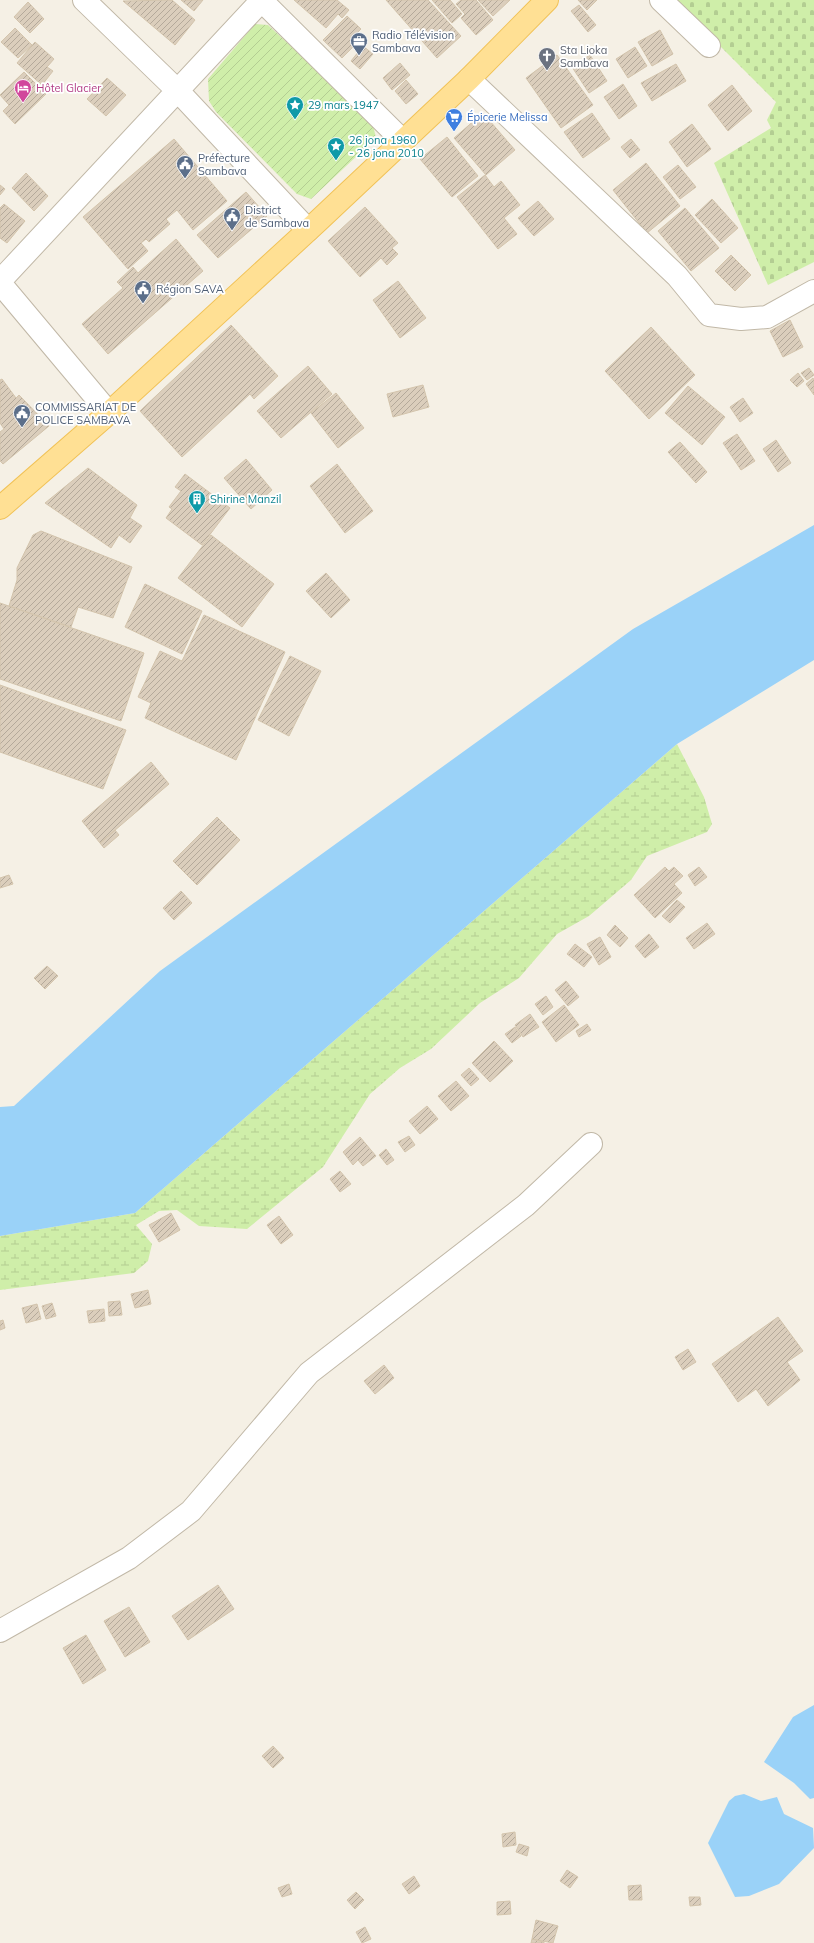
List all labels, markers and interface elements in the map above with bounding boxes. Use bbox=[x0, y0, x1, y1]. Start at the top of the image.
place label: Radio Télévision Sambava bbox=[372, 28, 454, 55]
office icon: Radio Télévision Sambava bbox=[349, 31, 369, 56]
place label: Sta Lioka Sambava bbox=[560, 43, 609, 70]
church icon: Sta Lioka Sambava bbox=[537, 46, 557, 71]
hotel icon: Hôtel Glacier bbox=[13, 78, 33, 103]
place label: Hôtel Glacier bbox=[36, 81, 101, 95]
place icon: 29 mars 1947 bbox=[285, 95, 305, 120]
place label: 29 mars 1947 bbox=[308, 98, 379, 112]
supermarket icon: Épicerie Melissa bbox=[444, 107, 464, 132]
place label: Épicerie Melissa bbox=[467, 110, 548, 124]
place label: 26 jona 1960 - 26 jona 2010 bbox=[349, 133, 424, 160]
place icon: 26 jona 1960 - 26 jona 2010 bbox=[326, 136, 346, 161]
place label: Préfecture Sambava bbox=[198, 151, 250, 178]
public building icon: Préfecture Sambava bbox=[175, 154, 195, 179]
place label: District de Sambava bbox=[245, 203, 309, 230]
public building icon: District de Sambava bbox=[222, 206, 242, 231]
public building icon: Région SAVA bbox=[133, 279, 153, 304]
place label: Région SAVA bbox=[156, 282, 224, 296]
place label: COMMISSARIAT DE POLICE SAMBAVA bbox=[35, 400, 136, 427]
public building icon: COMMISSARIAT DE POLICE SAMBAVA bbox=[12, 403, 32, 428]
building icon: Shirine Manzil bbox=[187, 489, 207, 514]
place label: Shirine Manzil bbox=[210, 492, 281, 506]

